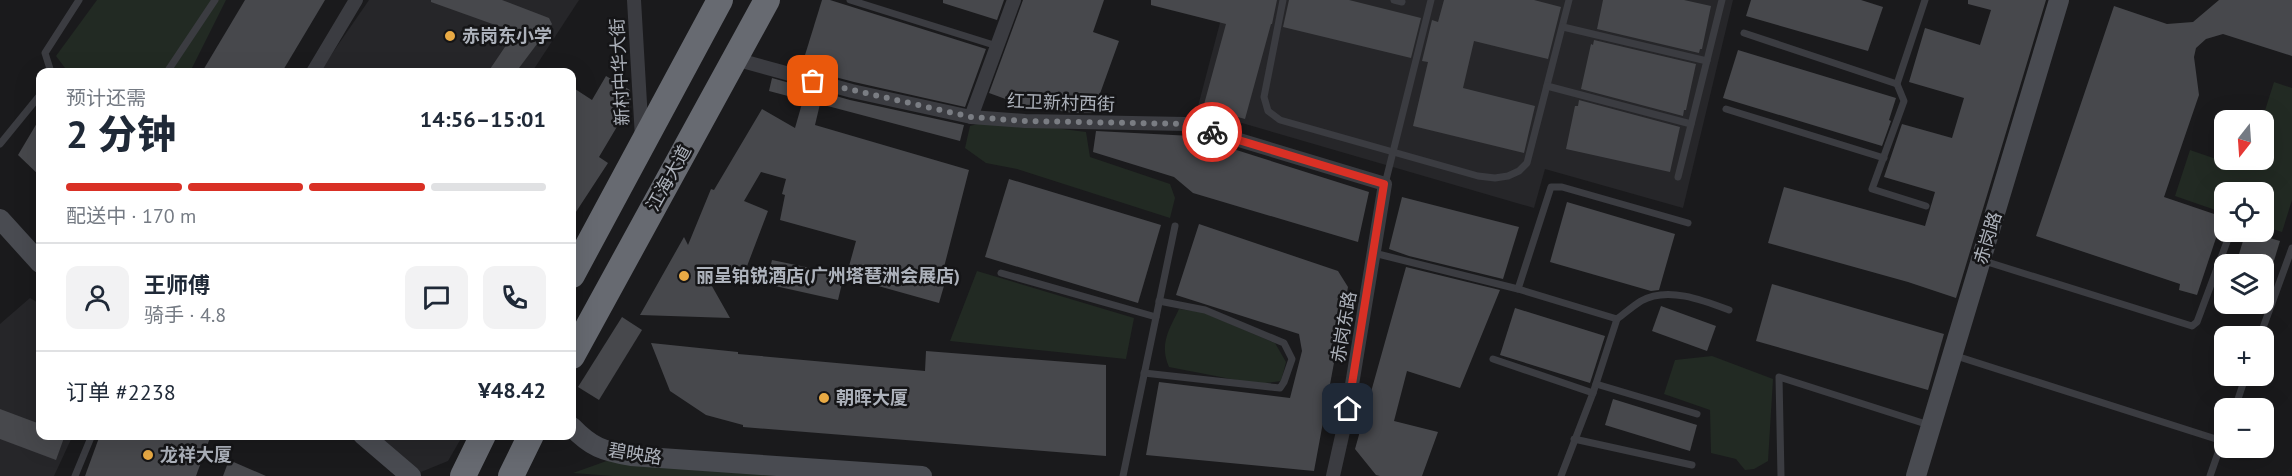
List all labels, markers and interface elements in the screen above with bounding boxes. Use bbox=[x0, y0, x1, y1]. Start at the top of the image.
street label: 新村中华大街 bbox=[605, 17, 634, 127]
place label: 赤岗东小学 bbox=[462, 24, 552, 47]
marker: 赤岗东小学 bbox=[443, 29, 457, 43]
pin bbox=[787, 55, 838, 106]
icon: bag bbox=[796, 64, 829, 97]
text: 预计还需 bbox=[66, 85, 146, 111]
street label: 红卫新村西街 bbox=[1007, 89, 1115, 116]
courier bbox=[1182, 102, 1242, 162]
text: 14:56–15:01 bbox=[420, 105, 546, 133]
text: 2 分钟 bbox=[66, 108, 176, 159]
north arrow bbox=[2214, 110, 2274, 170]
map controls bbox=[2214, 110, 2274, 458]
icon: bike bbox=[1196, 116, 1229, 149]
street label: 江海大道 bbox=[641, 141, 696, 215]
button: locate bbox=[2214, 182, 2274, 242]
text: 配送中 · 170 m bbox=[66, 203, 196, 229]
street label: 赤岗路 bbox=[1969, 209, 2006, 267]
button: layers bbox=[2214, 254, 2274, 314]
place label: 丽呈铂锐酒店(广州塔琶洲会展店) bbox=[696, 264, 960, 287]
button: person bbox=[66, 266, 129, 329]
button: chat bbox=[405, 266, 468, 329]
button: phone bbox=[483, 266, 546, 329]
marker: 丽呈铂锐酒店(广州塔琶洲会展店) bbox=[677, 269, 691, 283]
text: 王师傅 bbox=[144, 271, 210, 299]
street label: 赤岗东路 bbox=[1326, 289, 1361, 364]
text: 骑手 · 4.8 bbox=[144, 302, 226, 328]
button: + bbox=[2214, 326, 2274, 386]
text: ¥48.42 bbox=[478, 376, 546, 404]
text: 订单 #2238 bbox=[66, 378, 176, 406]
pin bbox=[1322, 383, 1373, 434]
place label: 朝晖大厦 bbox=[836, 386, 908, 409]
marker: 朝晖大厦 bbox=[817, 391, 831, 405]
icon: home bbox=[1331, 392, 1364, 425]
button: − bbox=[2214, 398, 2274, 458]
street label: 碧映路 bbox=[607, 438, 664, 469]
place label: 龙祥大厦 bbox=[160, 443, 232, 466]
marker: 龙祥大厦 bbox=[141, 448, 155, 462]

